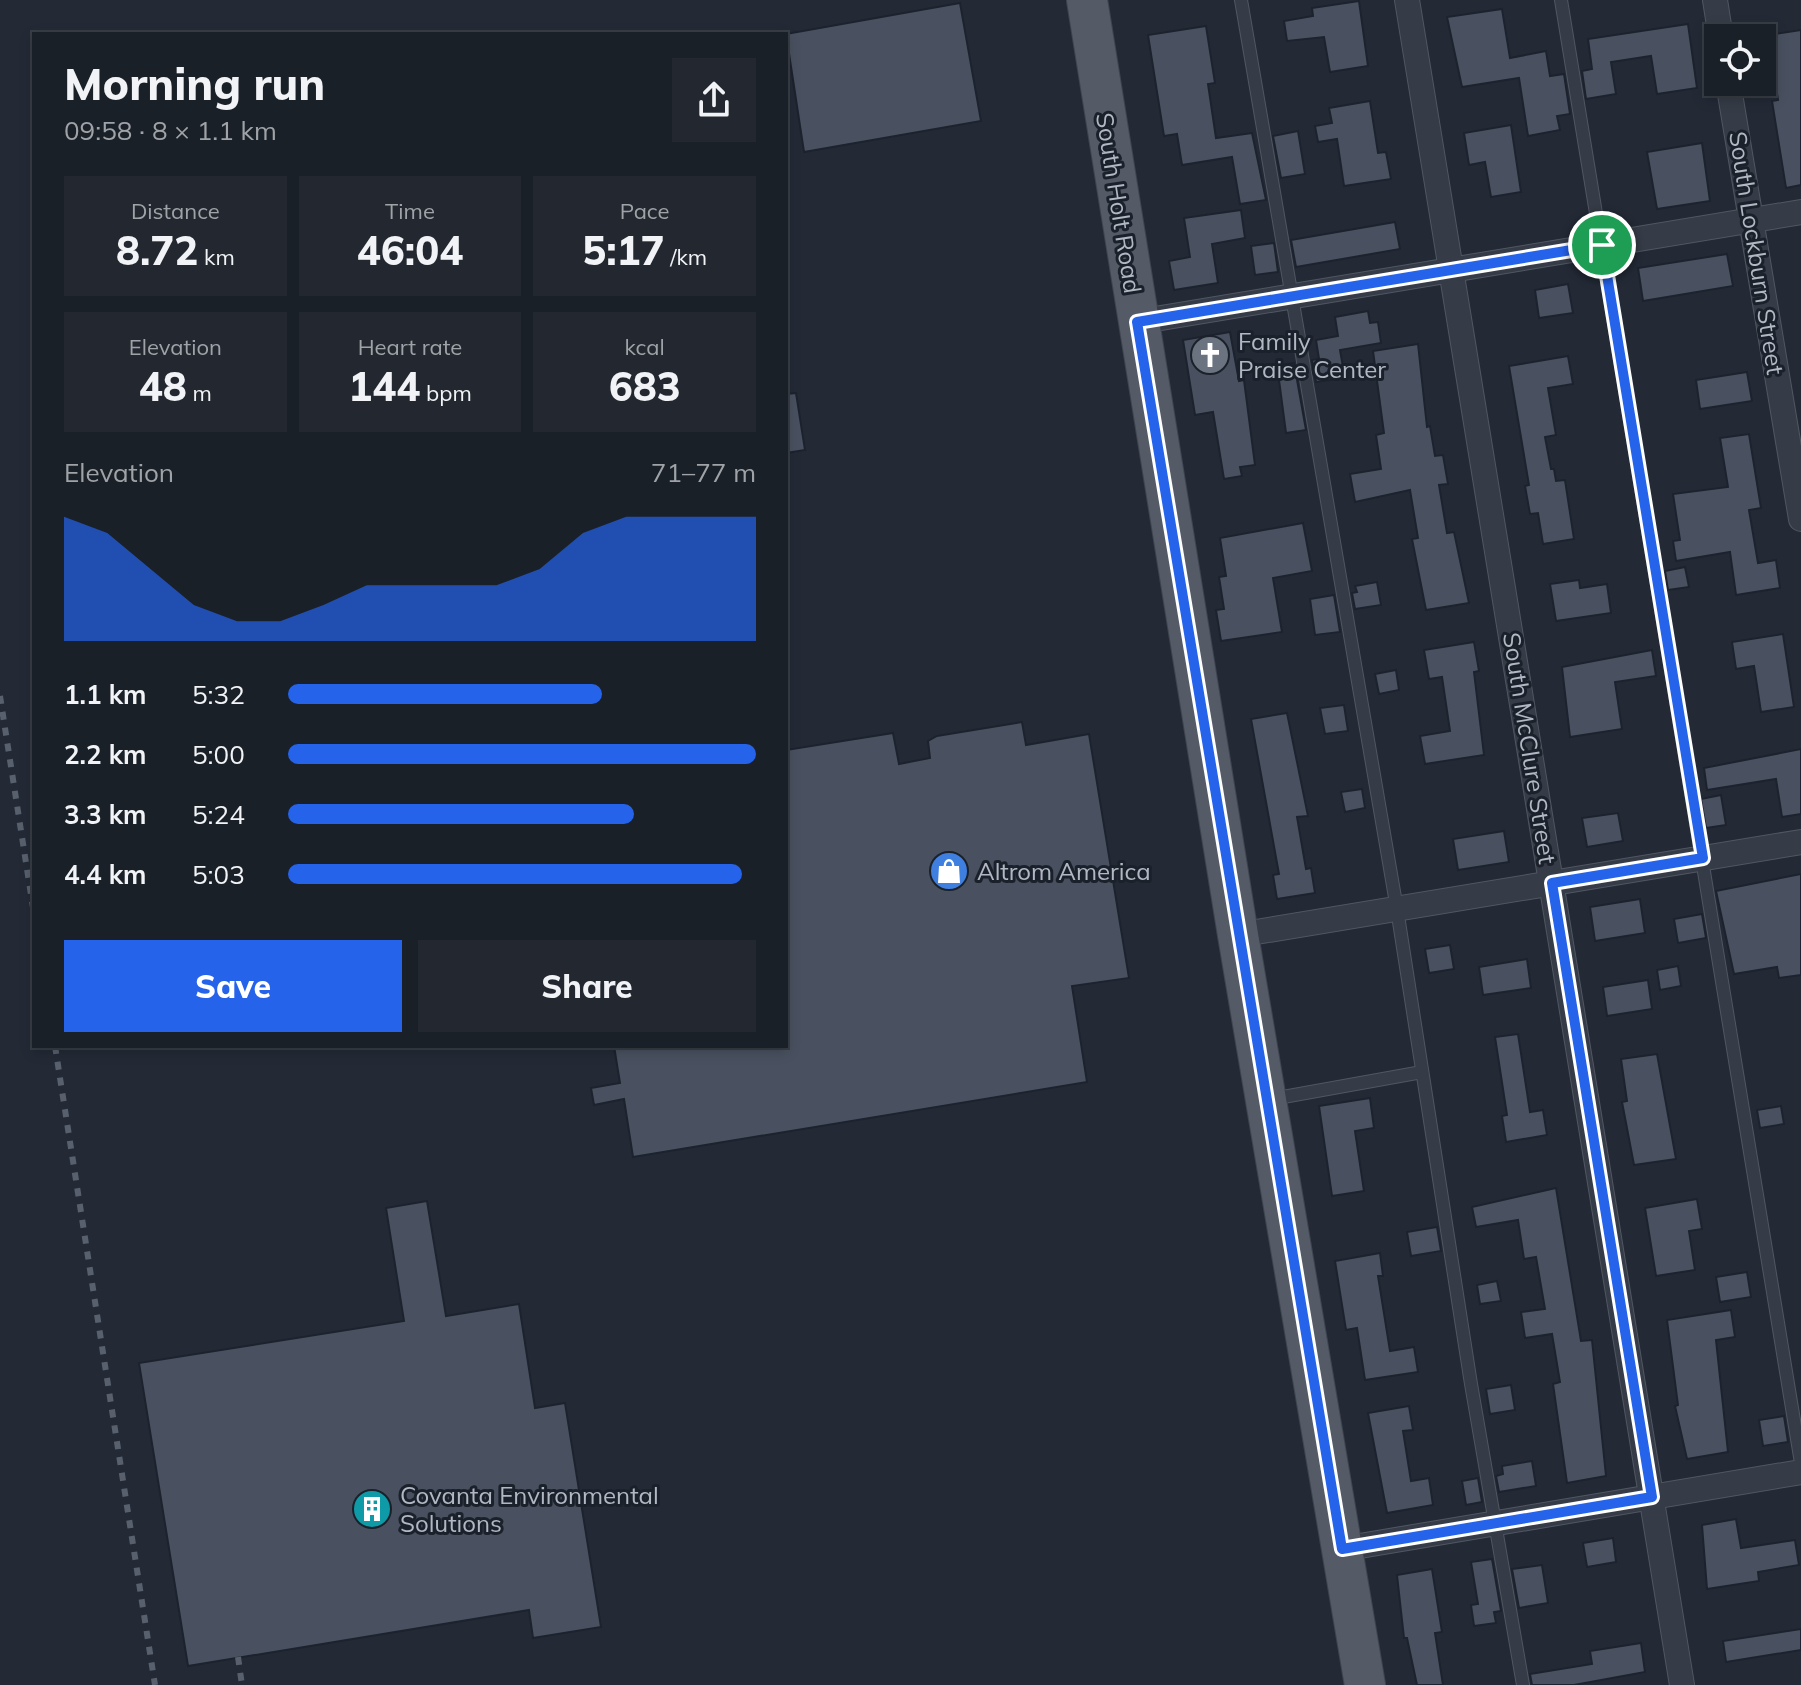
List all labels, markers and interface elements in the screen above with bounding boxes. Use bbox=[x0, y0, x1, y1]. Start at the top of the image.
map controls bbox=[1704, 24, 1776, 96]
button: locate bbox=[1704, 24, 1776, 96]
text: Morning run bbox=[64, 56, 325, 111]
button: share bbox=[672, 58, 756, 142]
street label: South Holt Road bbox=[1090, 111, 1148, 295]
text: 09:58 · 8 × 1.1 km bbox=[64, 114, 277, 147]
street label: South Lockburn Street bbox=[1723, 129, 1791, 377]
text: Distance bbox=[131, 197, 220, 225]
text: Time bbox=[385, 197, 435, 225]
text: Pace bbox=[620, 197, 669, 225]
pin bbox=[1568, 211, 1636, 279]
icon: arrive bbox=[1580, 223, 1624, 267]
text: 8.72 bbox=[116, 225, 198, 275]
text: 46:04 bbox=[357, 225, 463, 275]
text: 5:17 bbox=[582, 225, 665, 275]
text: km bbox=[198, 243, 235, 271]
text: /km bbox=[665, 243, 707, 271]
place label: Family Praise Center bbox=[1238, 326, 1386, 384]
text: Elevation bbox=[129, 333, 222, 361]
text: Heart rate bbox=[358, 333, 462, 361]
text: kcal bbox=[625, 333, 665, 361]
church icon: Family Praise Center bbox=[1189, 334, 1231, 376]
text: 48 bbox=[139, 361, 187, 411]
text: 144 bbox=[348, 361, 420, 411]
text: 683 bbox=[609, 361, 681, 411]
text: m bbox=[187, 379, 212, 407]
text: bpm bbox=[420, 379, 472, 407]
text: Elevation bbox=[64, 456, 174, 489]
text: 71–77 m bbox=[651, 456, 756, 489]
street label: South McClure Street bbox=[1497, 630, 1563, 866]
text: 1.1 km bbox=[64, 678, 147, 711]
text: 5:32 bbox=[192, 678, 245, 711]
text: 2.2 km bbox=[64, 738, 147, 771]
text: 5:00 bbox=[192, 738, 245, 771]
text: 3.3 km bbox=[64, 798, 147, 831]
text: 5:24 bbox=[192, 798, 245, 831]
shop icon: Altrom America bbox=[928, 850, 970, 892]
place label: Altrom America bbox=[977, 856, 1151, 886]
text: 4.4 km bbox=[64, 858, 147, 891]
text: 5:03 bbox=[192, 858, 245, 891]
button: Save bbox=[64, 940, 402, 1032]
button: Share bbox=[418, 940, 756, 1032]
place label: Covanta Environmental Solutions bbox=[400, 1480, 659, 1538]
building icon: Covanta Environmental Solutions bbox=[351, 1488, 393, 1530]

